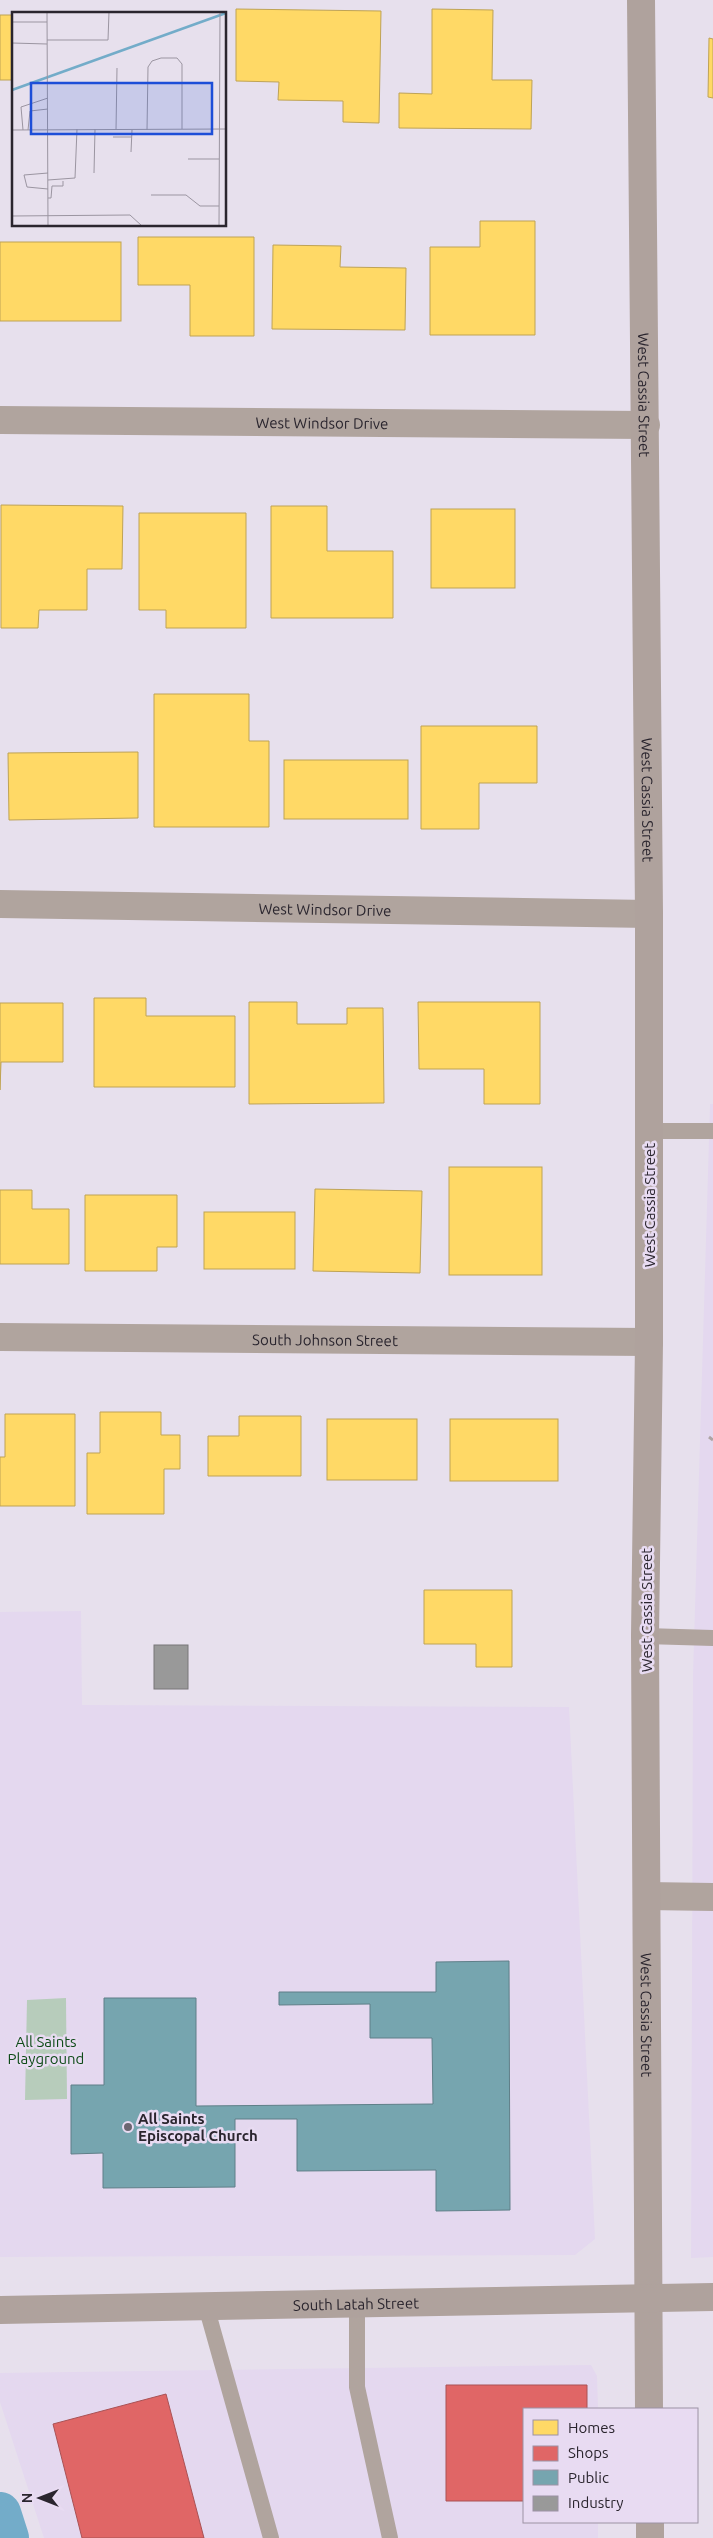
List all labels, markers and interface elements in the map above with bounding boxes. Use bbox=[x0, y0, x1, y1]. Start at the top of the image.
inset map bbox=[12, 12, 226, 226]
street label: West Cassia Street bbox=[635, 333, 654, 457]
street label: West Windsor Drive bbox=[255, 413, 389, 432]
street label: West Cassia Street bbox=[639, 738, 657, 862]
street label: West Windsor Drive bbox=[258, 899, 392, 919]
street label: West Cassia Street bbox=[641, 1143, 658, 1267]
street label: South Johnson Street bbox=[252, 1330, 398, 1349]
street label: West Cassia Street bbox=[638, 1548, 655, 1672]
street label: West Cassia Street bbox=[638, 1953, 656, 2077]
park label: All Saints Playground bbox=[8, 2033, 84, 2067]
place label: All Saints Episcopal Church bbox=[138, 2110, 258, 2144]
marker: All Saints Episcopal Church bbox=[122, 2121, 134, 2133]
street label: South Latah Street bbox=[293, 2294, 419, 2313]
legend bbox=[523, 2408, 698, 2523]
text: Homes bbox=[568, 2419, 615, 2436]
text: Shops bbox=[568, 2444, 609, 2461]
text: Public bbox=[568, 2469, 609, 2486]
north arrow bbox=[15, 2473, 65, 2523]
text: N bbox=[19, 2493, 35, 2503]
text: Industry bbox=[568, 2494, 623, 2511]

